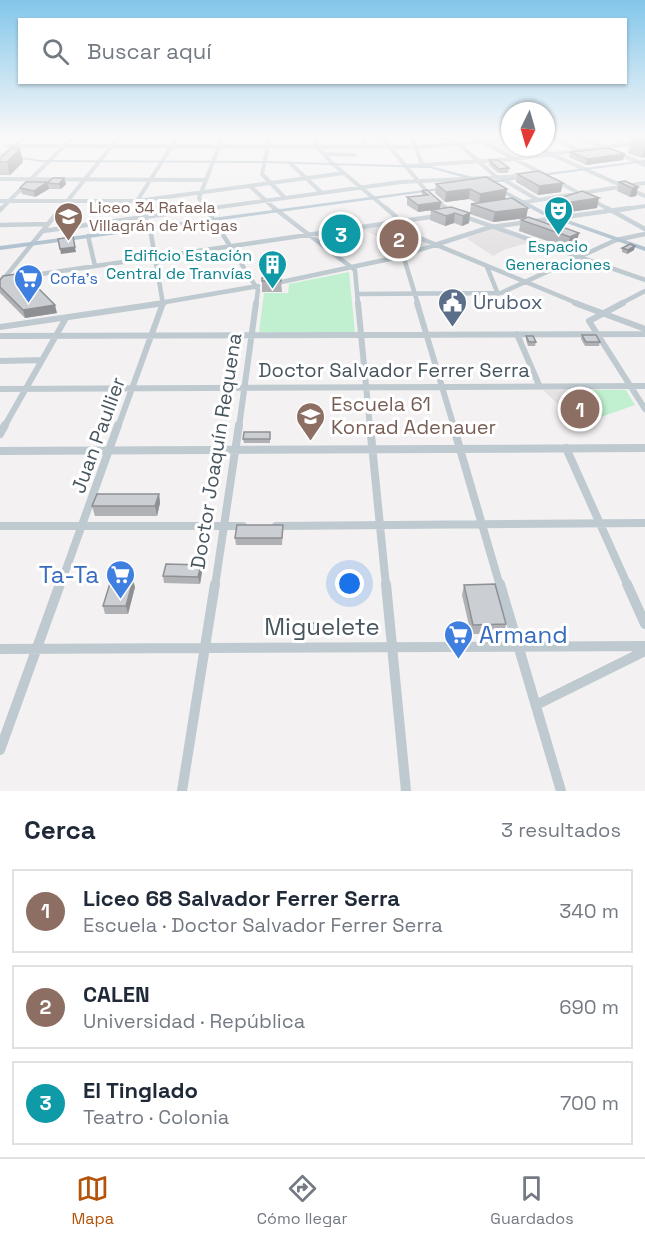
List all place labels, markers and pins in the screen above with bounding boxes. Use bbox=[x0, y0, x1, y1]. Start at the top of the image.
theatre icon: Espacio Generaciones bbox=[542, 194, 574, 236]
place label: Liceo 34 Rafaela Villagrán de Artigas bbox=[89, 197, 238, 236]
school or university icon: Liceo 34 Rafaela Villagrán de Artigas bbox=[52, 200, 84, 242]
pin: 3 bbox=[322, 212, 360, 256]
pin: 2 bbox=[380, 216, 418, 262]
place label: Espacio Generaciones bbox=[505, 236, 611, 275]
place label: Edificio Estación Central de Tranvías bbox=[106, 245, 252, 284]
building icon: Edificio Estación Central de Tranvías bbox=[257, 248, 289, 290]
supermarket icon: Cofa's bbox=[13, 262, 45, 304]
place label: Cofa's bbox=[50, 268, 98, 289]
public building icon: Urubox bbox=[436, 286, 468, 328]
place label: Urubox bbox=[473, 289, 543, 315]
pin: 1 bbox=[560, 386, 600, 432]
place label: Escuela 61 Konrad Adenauer bbox=[331, 391, 496, 440]
school or university icon: Escuela 61 Konrad Adenauer bbox=[294, 400, 326, 442]
supermarket icon: Ta-Ta bbox=[104, 558, 136, 600]
place label: Ta-Ta bbox=[39, 559, 99, 590]
supermarket icon: Armand bbox=[442, 618, 474, 660]
place label: Armand bbox=[479, 619, 568, 650]

